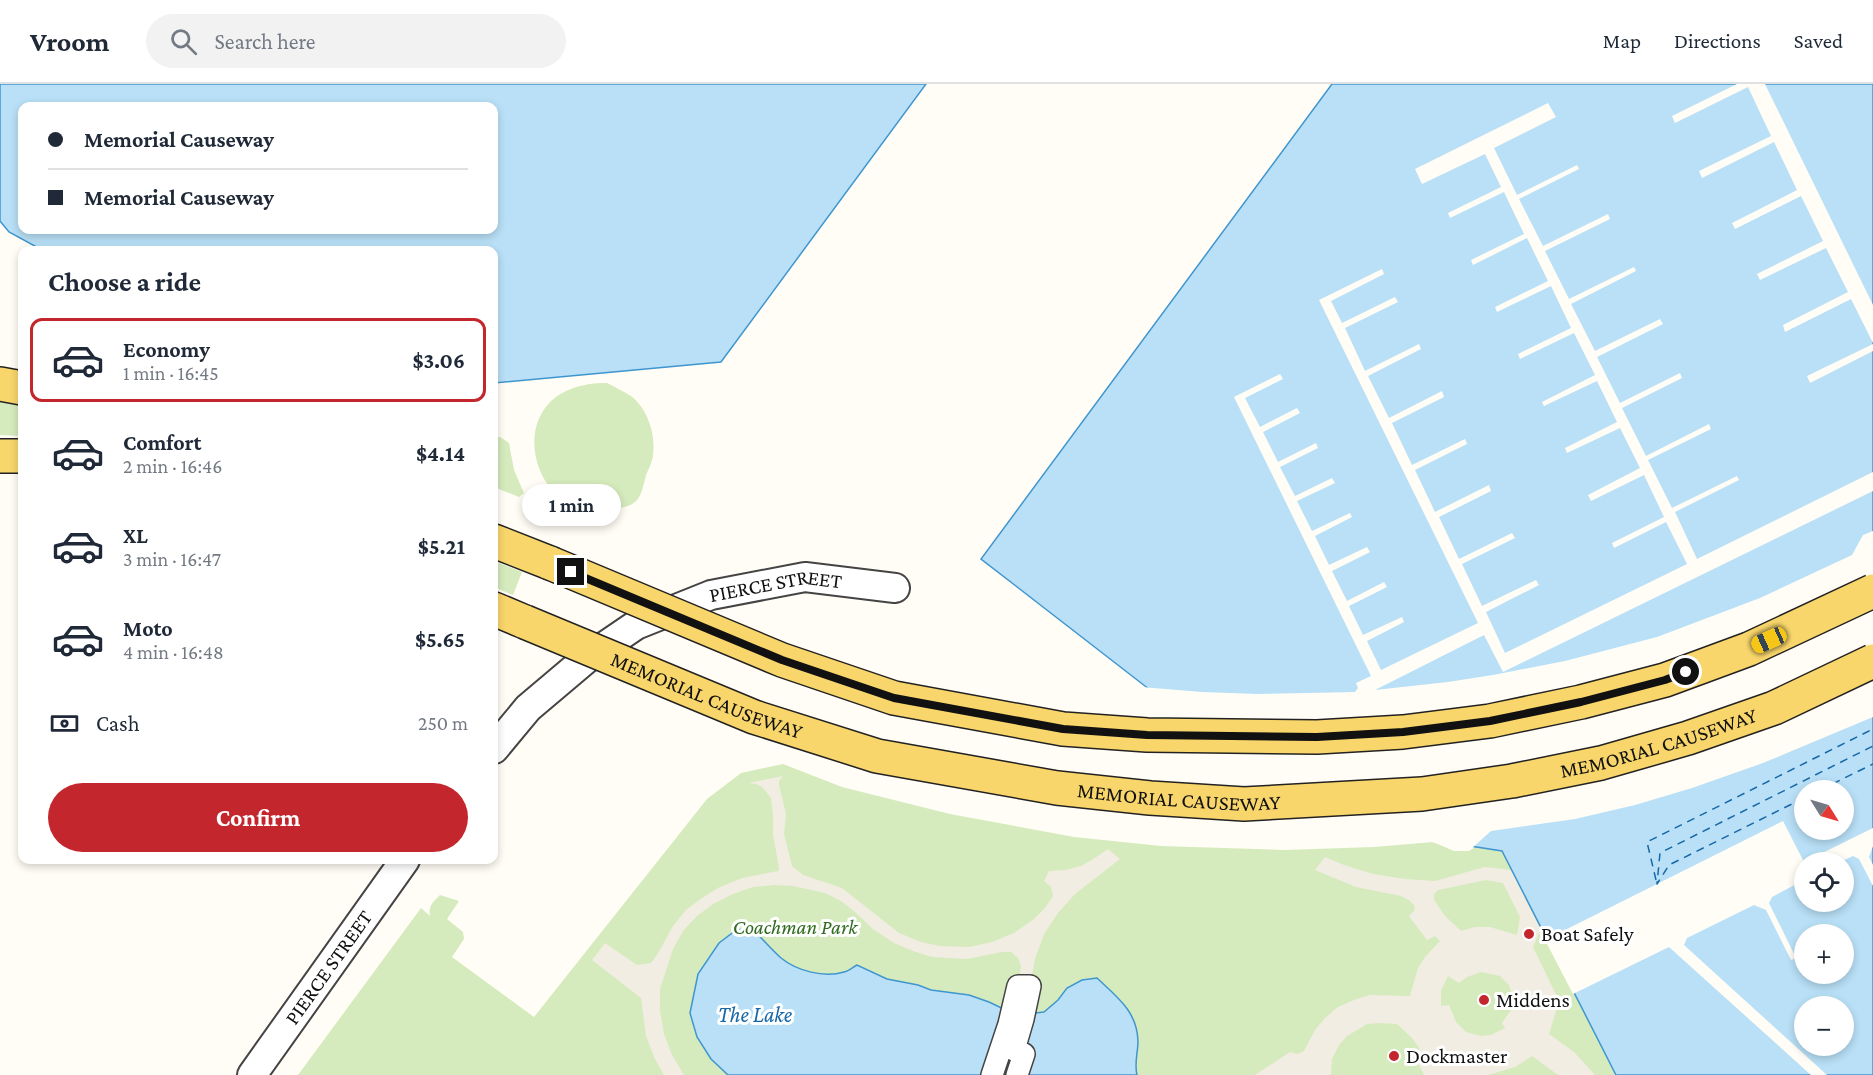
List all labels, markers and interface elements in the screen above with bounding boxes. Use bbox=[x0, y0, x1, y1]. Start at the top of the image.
search box bbox=[146, 14, 566, 68]
icon: search bbox=[167, 25, 200, 58]
text: Vroom bbox=[30, 26, 110, 57]
text: Search here bbox=[215, 29, 315, 54]
text: Map bbox=[1603, 29, 1641, 53]
text: Directions bbox=[1674, 29, 1761, 53]
text: Saved bbox=[1794, 29, 1843, 53]
text: Memorial Causeway bbox=[84, 127, 274, 152]
text: Memorial Causeway bbox=[84, 185, 274, 210]
text: Choose a ride bbox=[48, 267, 201, 297]
icon: car bbox=[51, 333, 105, 387]
text: Economy bbox=[123, 337, 210, 362]
text: $3.06 bbox=[412, 348, 465, 373]
text: 1 min · 16:45 bbox=[123, 362, 219, 384]
icon: car bbox=[51, 426, 105, 480]
text: Comfort bbox=[123, 430, 201, 455]
text: $4.14 bbox=[416, 441, 465, 466]
text: 2 min · 16:46 bbox=[123, 455, 222, 477]
callout: 1 min bbox=[522, 485, 620, 527]
text: 1 min bbox=[549, 494, 594, 516]
icon: car bbox=[51, 519, 105, 573]
text: XL bbox=[123, 523, 148, 548]
text: $5.21 bbox=[418, 534, 465, 559]
text: 3 min · 16:47 bbox=[123, 548, 221, 570]
route end bbox=[557, 558, 584, 585]
street label: PIERCE STREET bbox=[707, 565, 844, 607]
icon: car bbox=[51, 612, 105, 666]
text: Moto bbox=[123, 616, 173, 641]
car bbox=[1749, 624, 1789, 656]
text: $5.65 bbox=[415, 627, 465, 652]
text: 4 min · 16:48 bbox=[123, 641, 224, 663]
street label: MEMORIAL CAUSEWAY bbox=[607, 647, 806, 744]
route start bbox=[1672, 658, 1699, 685]
street label: MEMORIAL CAUSEWAY bbox=[1558, 703, 1761, 783]
icon: cash bbox=[48, 707, 81, 740]
text: Cash bbox=[96, 711, 140, 736]
text: 250 m bbox=[418, 712, 468, 734]
street label: MEMORIAL CAUSEWAY bbox=[1076, 778, 1282, 816]
north arrow bbox=[1794, 780, 1854, 840]
map controls bbox=[1794, 780, 1854, 1056]
button: Confirm bbox=[48, 783, 468, 852]
button: locate bbox=[1794, 852, 1854, 912]
street label: PIERCE STREET bbox=[280, 905, 378, 1029]
park label: Coachman Park bbox=[733, 915, 858, 939]
place label: Boat Safely bbox=[1541, 922, 1634, 946]
button: + bbox=[1794, 924, 1854, 984]
marker: Boat Safely bbox=[1522, 927, 1536, 941]
place label: Middens bbox=[1496, 988, 1570, 1012]
marker: Middens bbox=[1477, 993, 1491, 1007]
button: − bbox=[1794, 996, 1854, 1056]
water label: The Lake bbox=[718, 1002, 793, 1027]
place label: Dockmaster bbox=[1406, 1044, 1508, 1068]
marker: Dockmaster bbox=[1387, 1049, 1401, 1063]

